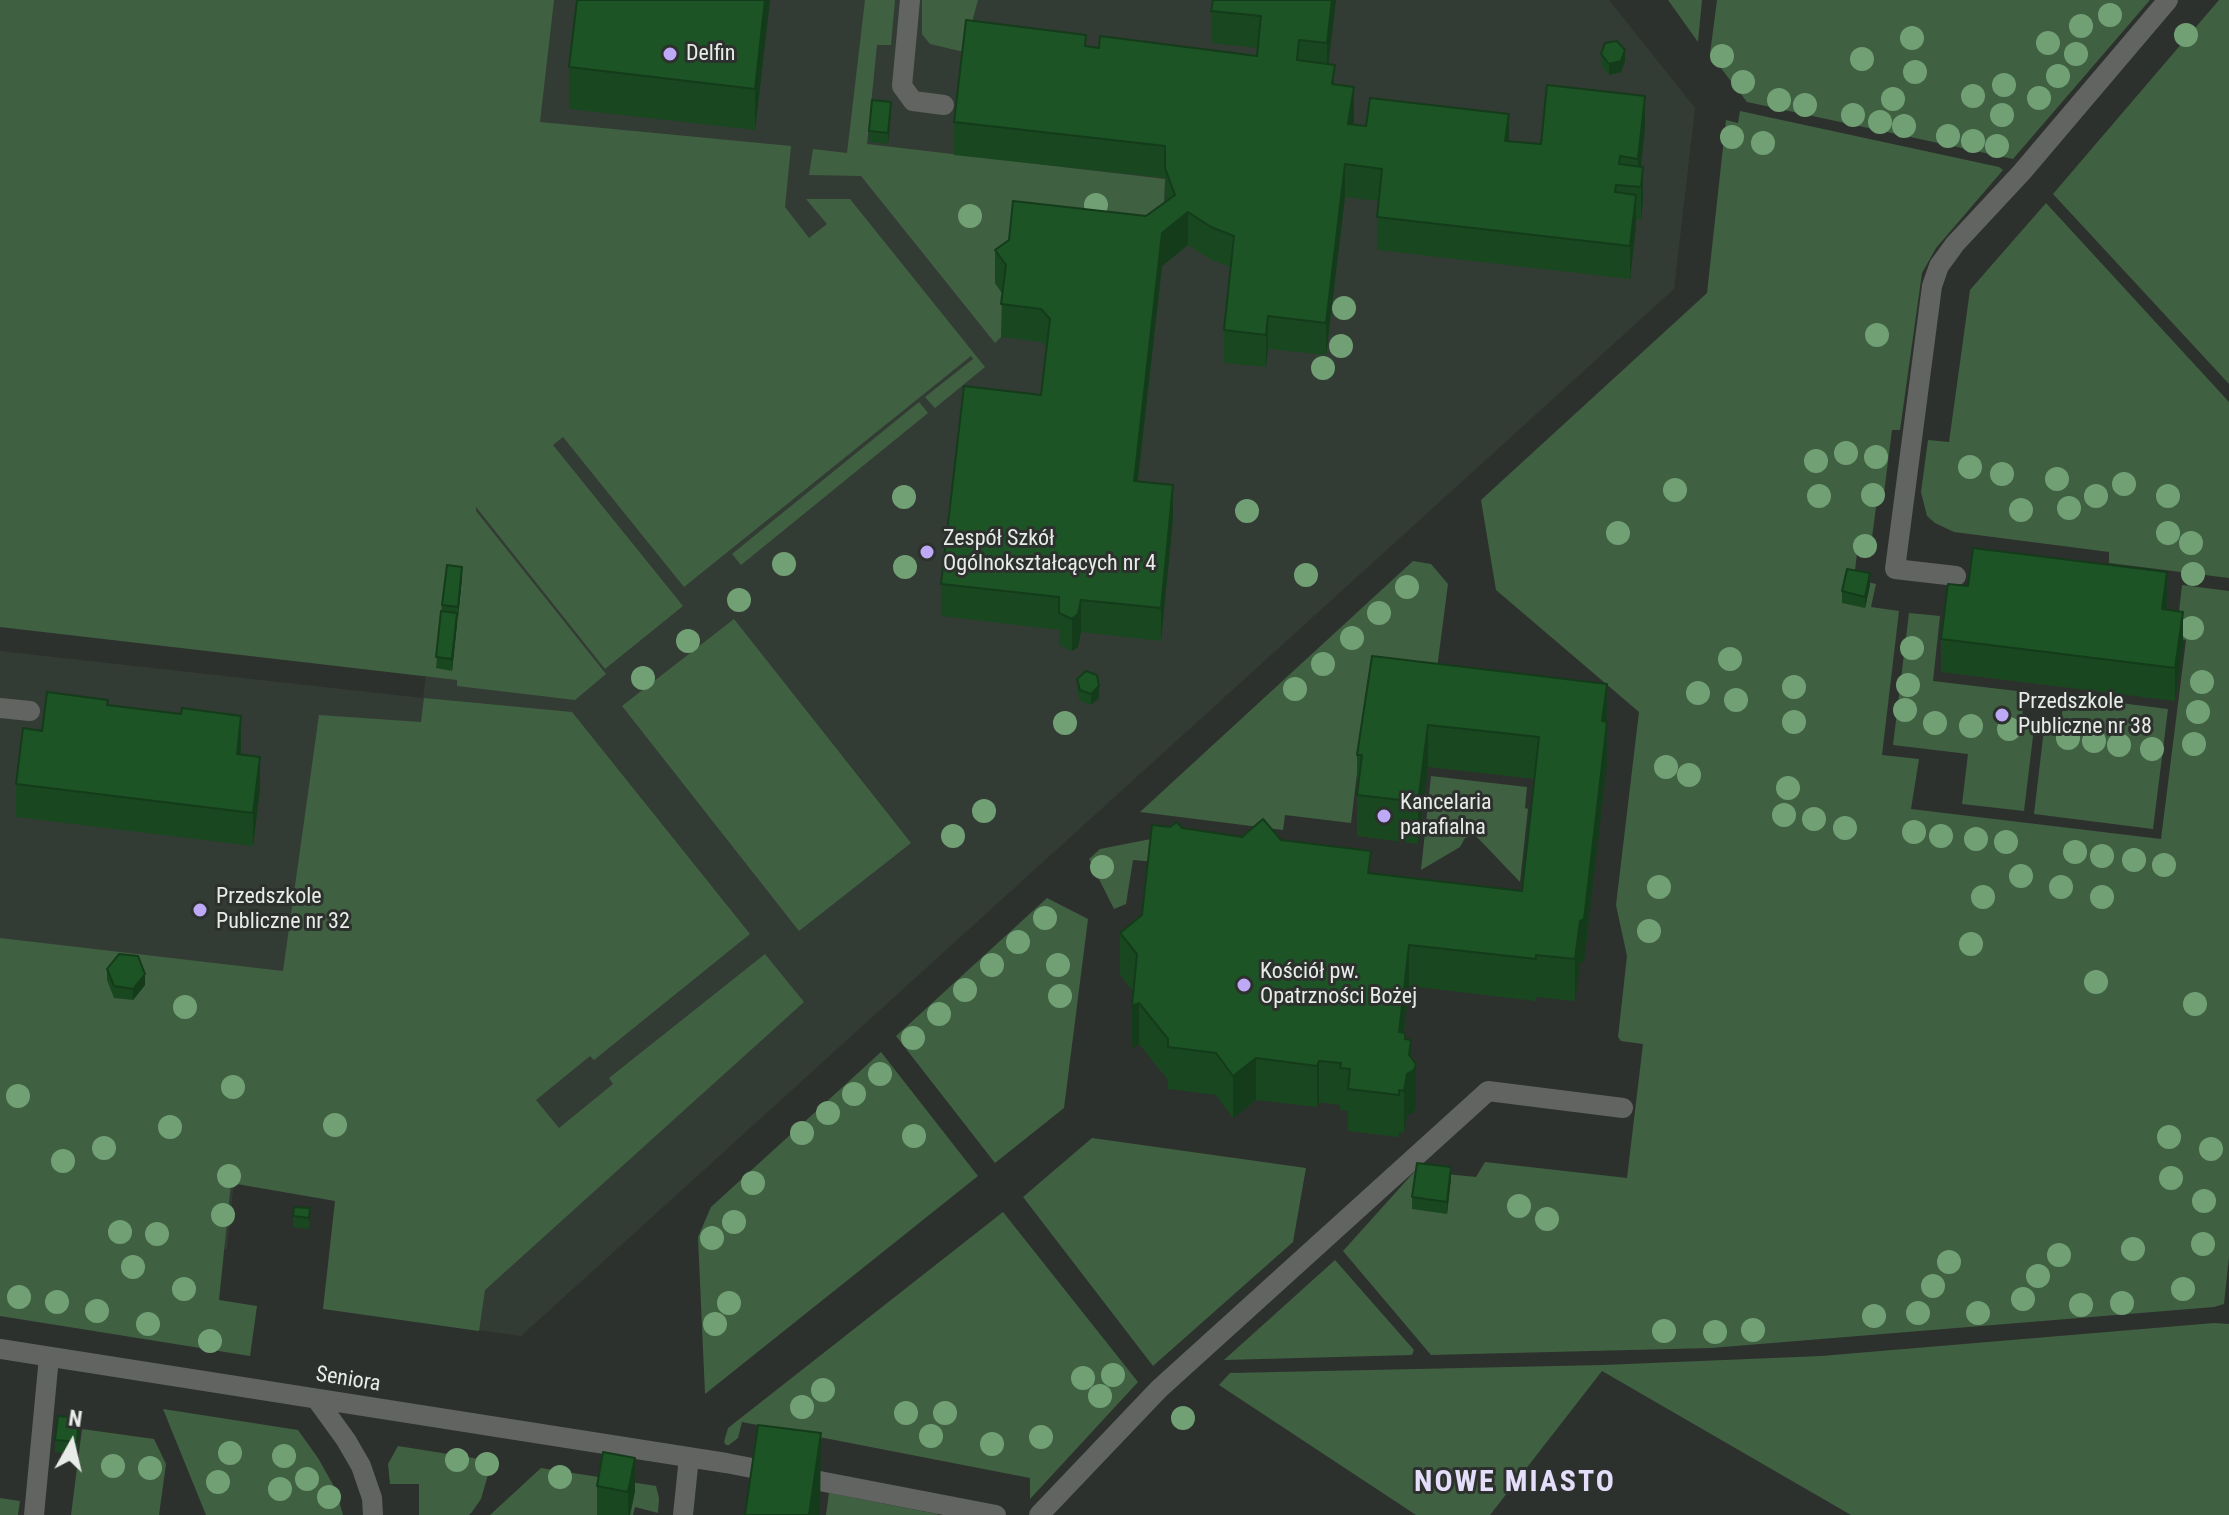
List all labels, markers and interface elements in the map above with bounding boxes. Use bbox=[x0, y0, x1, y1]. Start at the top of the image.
place label: Delfin bbox=[686, 41, 735, 67]
marker: Delfin bbox=[661, 45, 679, 63]
place label: Zespół Szkół Ogólnokształcących nr 4 bbox=[943, 526, 1156, 578]
marker: Zespół Szkół Ogólnokształcących nr 4 bbox=[918, 543, 936, 561]
place label: Przedszkole Publiczne nr 38 bbox=[2018, 689, 2152, 740]
marker: Przedszkole Publiczne nr 38 bbox=[1993, 706, 2011, 724]
place label: Kancelaria parafialna bbox=[1400, 790, 1492, 842]
marker: Kancelaria parafialna bbox=[1375, 807, 1393, 825]
place label: Przedszkole Publiczne nr 32 bbox=[216, 884, 350, 936]
marker: Przedszkole Publiczne nr 32 bbox=[191, 901, 209, 919]
place label: Kościół pw. Opatrzności Bożej bbox=[1260, 959, 1417, 1010]
marker: Kościół pw. Opatrzności Bożej bbox=[1235, 976, 1253, 994]
street label: Seniora bbox=[314, 1362, 382, 1398]
north arrow bbox=[32, 1403, 112, 1483]
text: N bbox=[67, 1405, 84, 1432]
district label: NOWE MIASTO bbox=[1414, 1465, 1616, 1501]

